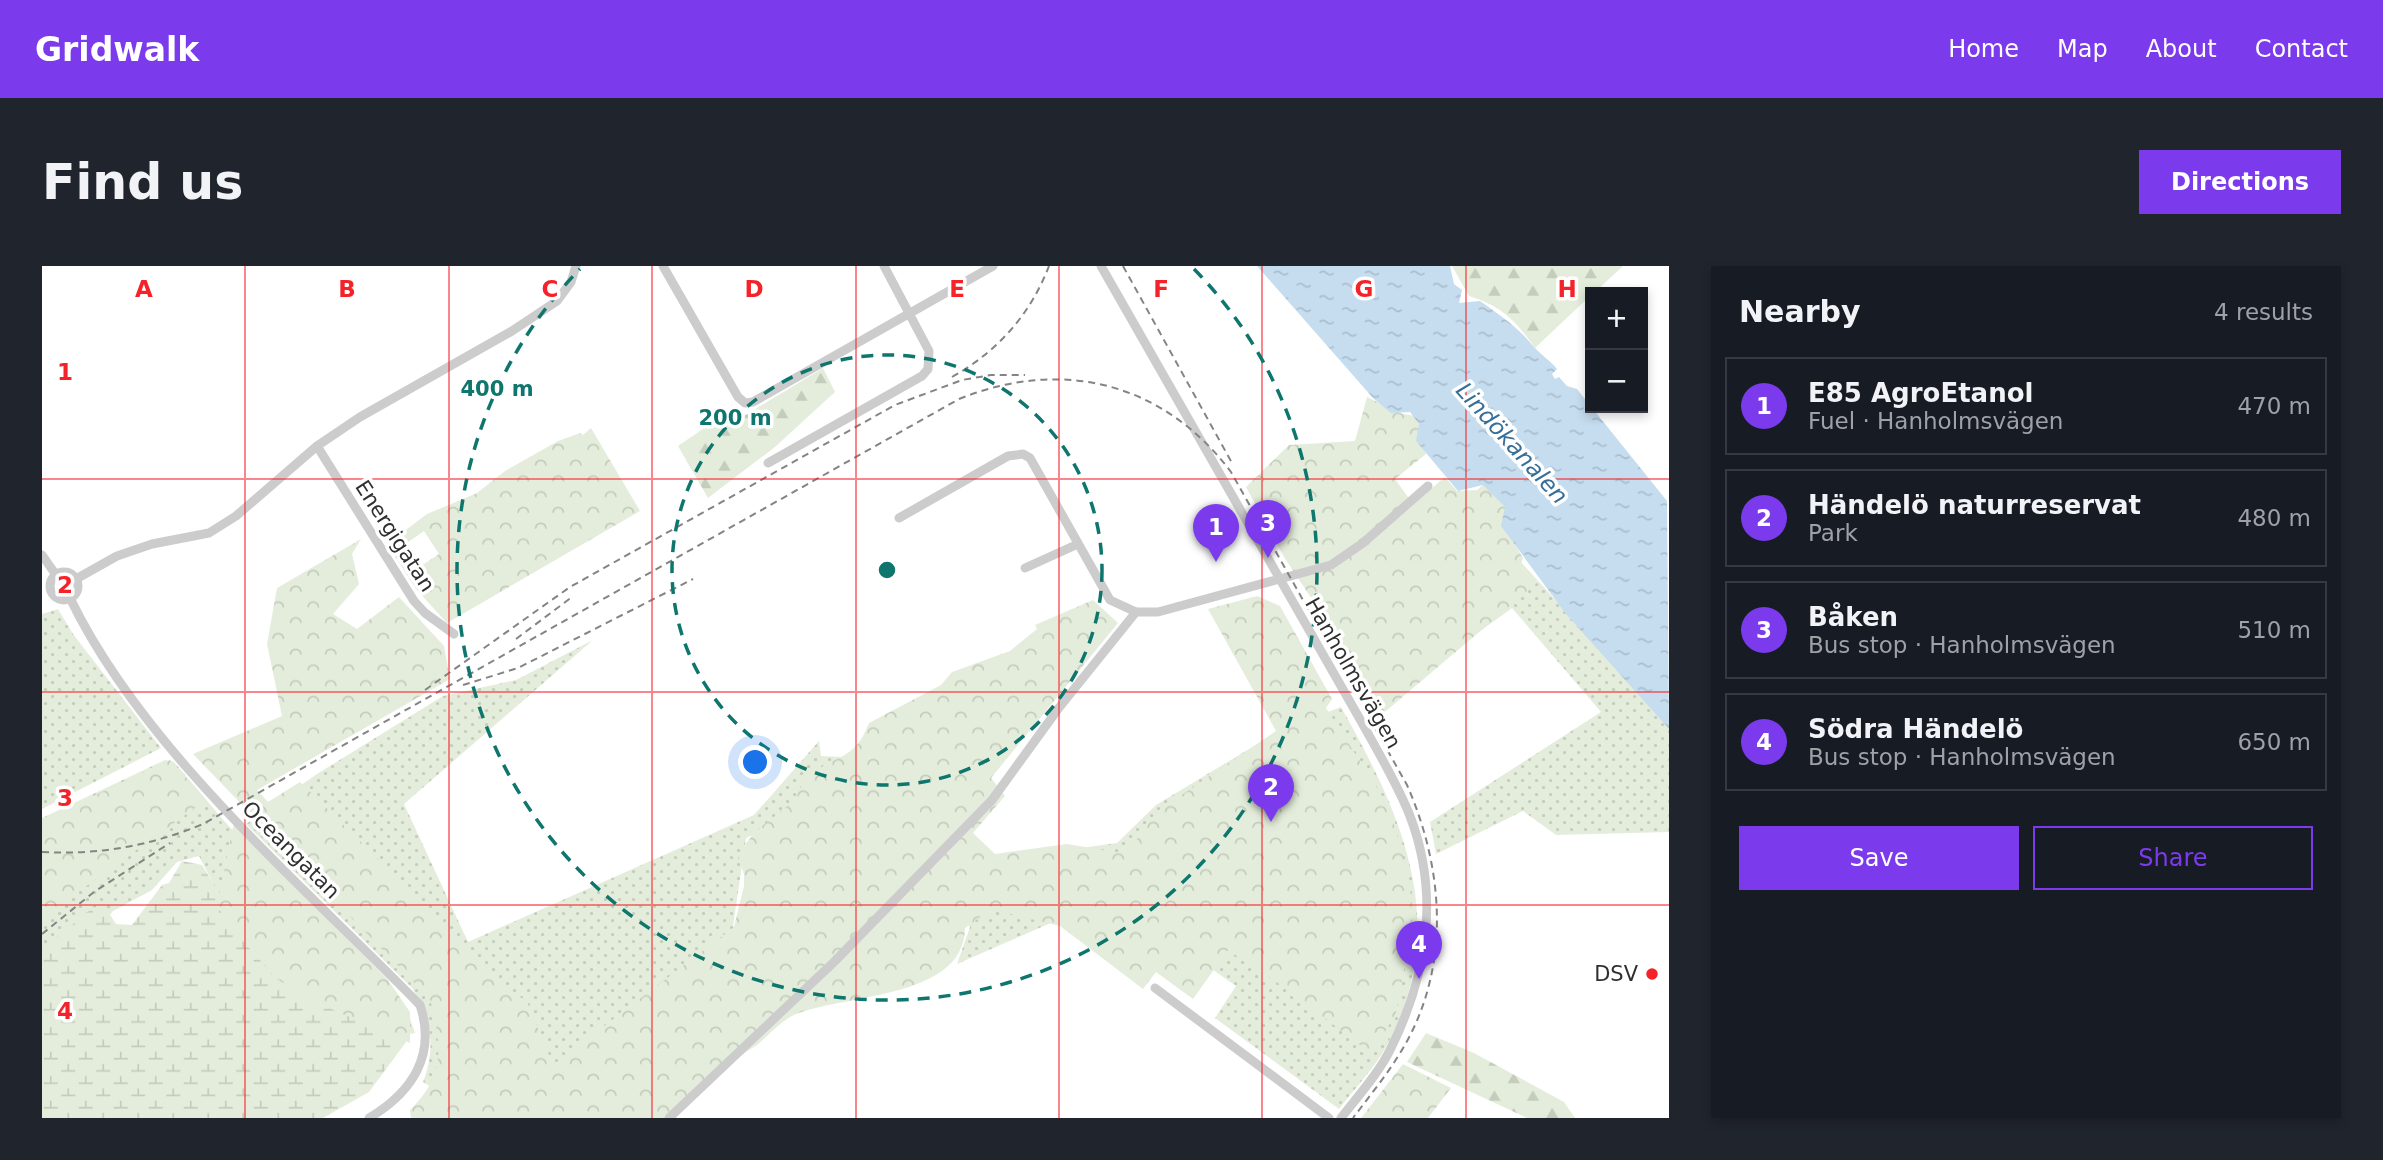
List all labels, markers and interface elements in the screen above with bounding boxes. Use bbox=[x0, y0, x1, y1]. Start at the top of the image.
text: Gridwalk bbox=[35, 30, 199, 69]
text: Home bbox=[1948, 35, 2019, 63]
text: Map bbox=[2057, 35, 2108, 63]
text: About bbox=[2146, 35, 2217, 63]
text: Contact bbox=[2255, 35, 2348, 63]
button: Directions bbox=[2139, 150, 2341, 214]
text: Find us bbox=[42, 154, 243, 211]
text: A bbox=[135, 276, 153, 302]
text: B bbox=[338, 276, 356, 302]
text: C bbox=[542, 276, 558, 302]
text: D bbox=[744, 276, 764, 302]
text: E bbox=[949, 276, 965, 302]
text: F bbox=[1153, 276, 1169, 302]
text: G bbox=[1355, 276, 1373, 302]
text: H bbox=[1557, 276, 1577, 302]
map controls bbox=[1585, 287, 1648, 413]
button: + bbox=[1585, 287, 1648, 350]
text: Nearby bbox=[1739, 294, 1861, 329]
text: 4 results bbox=[2214, 299, 2313, 325]
button: − bbox=[1585, 350, 1648, 413]
text: 1 bbox=[57, 359, 73, 385]
text: 400 m bbox=[460, 377, 534, 401]
water label: Lindökanalen bbox=[1451, 377, 1573, 509]
text: E85 AgroEtanol bbox=[1808, 378, 2033, 408]
text: 1 bbox=[1756, 393, 1772, 419]
text: 470 m bbox=[2237, 393, 2311, 419]
text: 200 m bbox=[698, 406, 772, 430]
text: Fuel · Hanholmsvägen bbox=[1808, 408, 2063, 434]
street label: Energigatan bbox=[350, 476, 440, 596]
text: Händelö naturreservat bbox=[1808, 490, 2141, 520]
pin: 3 bbox=[1245, 500, 1291, 558]
pin: 1 bbox=[1193, 504, 1239, 562]
text: 2 bbox=[1756, 505, 1772, 531]
text: 480 m bbox=[2237, 505, 2311, 531]
text: Park bbox=[1808, 520, 1858, 546]
centre of rings bbox=[875, 558, 899, 582]
text: 2 bbox=[57, 572, 73, 598]
street label: Hanholmsvägen bbox=[1300, 593, 1406, 753]
text: Båken bbox=[1808, 602, 1898, 632]
text: 3 bbox=[1756, 617, 1772, 643]
text: 510 m bbox=[2237, 617, 2311, 643]
text: Bus stop · Hanholmsvägen bbox=[1808, 632, 2116, 658]
text: Södra Händelö bbox=[1808, 714, 2023, 744]
text: 4 bbox=[1756, 729, 1772, 755]
text: 650 m bbox=[2237, 729, 2311, 755]
text: Bus stop · Hanholmsvägen bbox=[1808, 744, 2116, 770]
your location bbox=[738, 745, 772, 779]
pin: 2 bbox=[1248, 764, 1294, 822]
text: 3 bbox=[57, 785, 73, 811]
street label: Oceangatan bbox=[237, 796, 345, 904]
button: Save bbox=[1739, 826, 2019, 890]
button: Share bbox=[2033, 826, 2313, 890]
pin: 4 bbox=[1396, 921, 1442, 979]
place label: DSV bbox=[1594, 962, 1639, 986]
marker: DSV bbox=[1644, 966, 1660, 982]
text: 4 bbox=[57, 998, 73, 1024]

